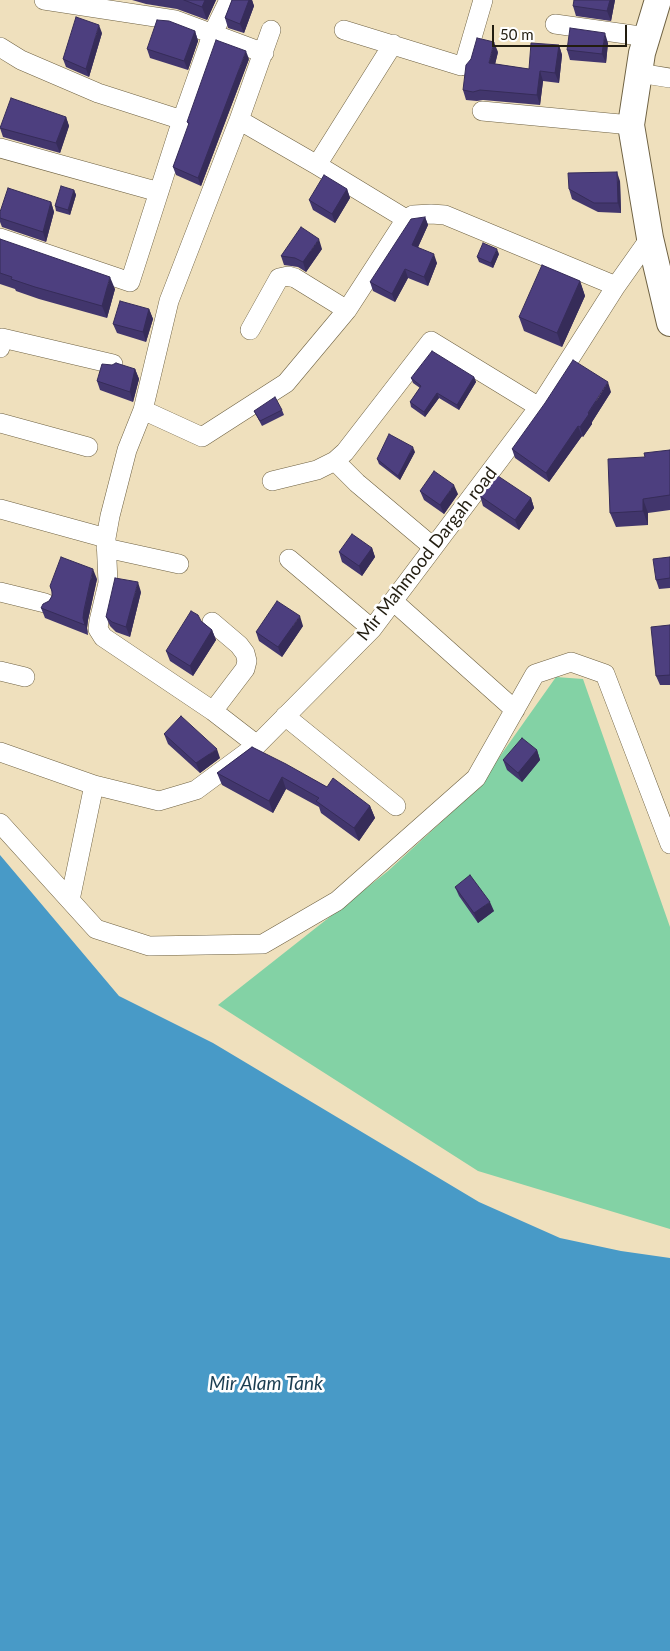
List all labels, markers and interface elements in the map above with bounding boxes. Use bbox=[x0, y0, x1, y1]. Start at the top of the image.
scale bar bbox=[495, 15, 630, 47]
text: 50 m bbox=[500, 25, 534, 43]
street label: Mir Mahmood Dargah road bbox=[352, 463, 502, 645]
water label: Mir Alam Tank bbox=[209, 1373, 323, 1395]

